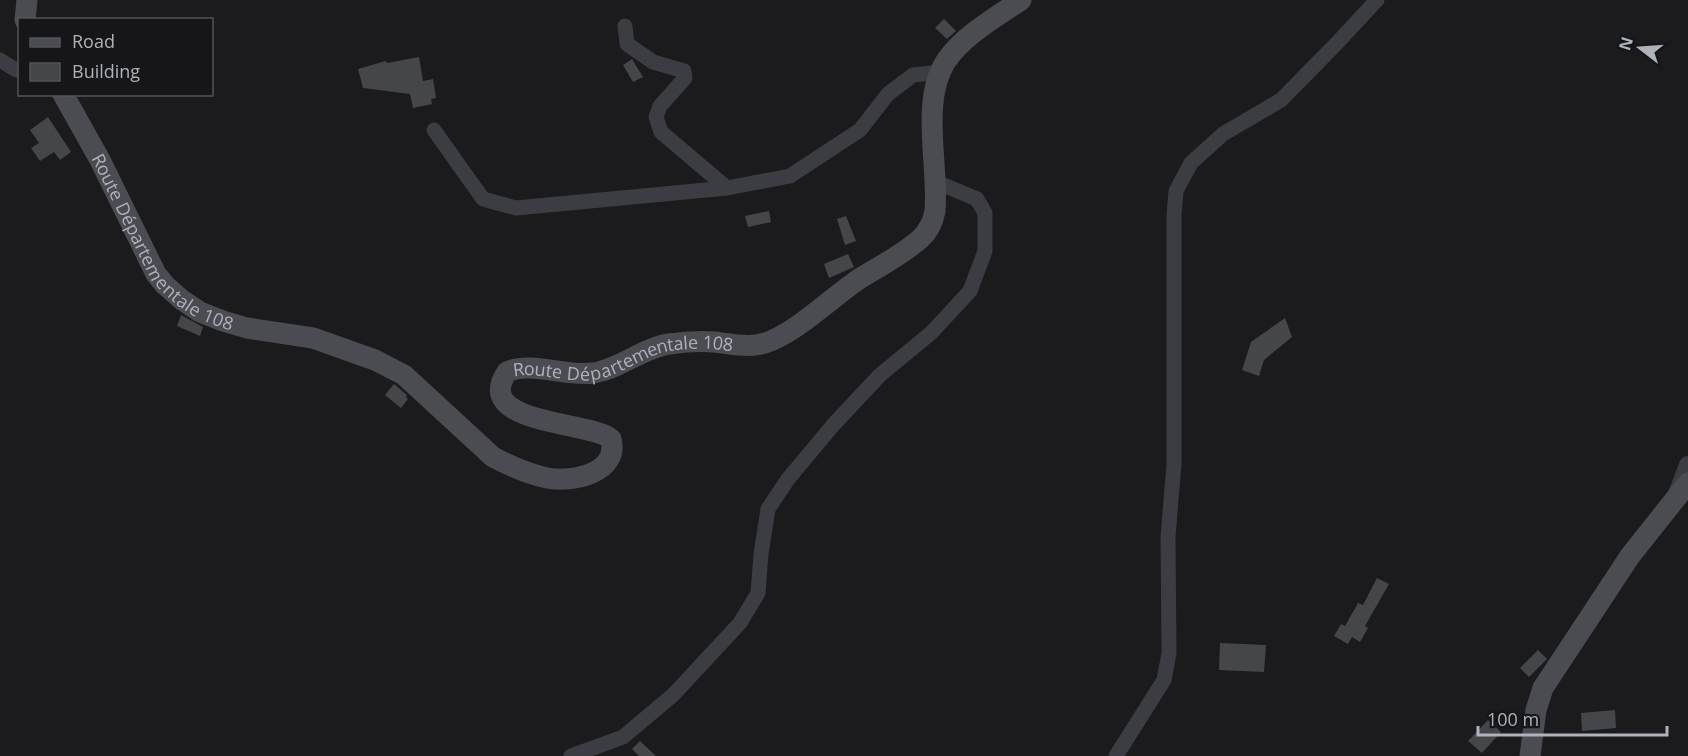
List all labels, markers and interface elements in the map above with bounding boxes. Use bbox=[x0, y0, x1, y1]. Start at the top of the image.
legend bbox=[18, 18, 213, 96]
north arrow bbox=[1610, 18, 1670, 78]
text: Road bbox=[72, 29, 115, 53]
text: N bbox=[1613, 34, 1638, 53]
text: Building bbox=[72, 59, 140, 83]
street label: Route Départementale 108 bbox=[87, 149, 236, 335]
street label: Route Départementale 108 bbox=[511, 330, 735, 386]
scale bar bbox=[1478, 699, 1667, 737]
text: 100 m bbox=[1487, 707, 1539, 731]

